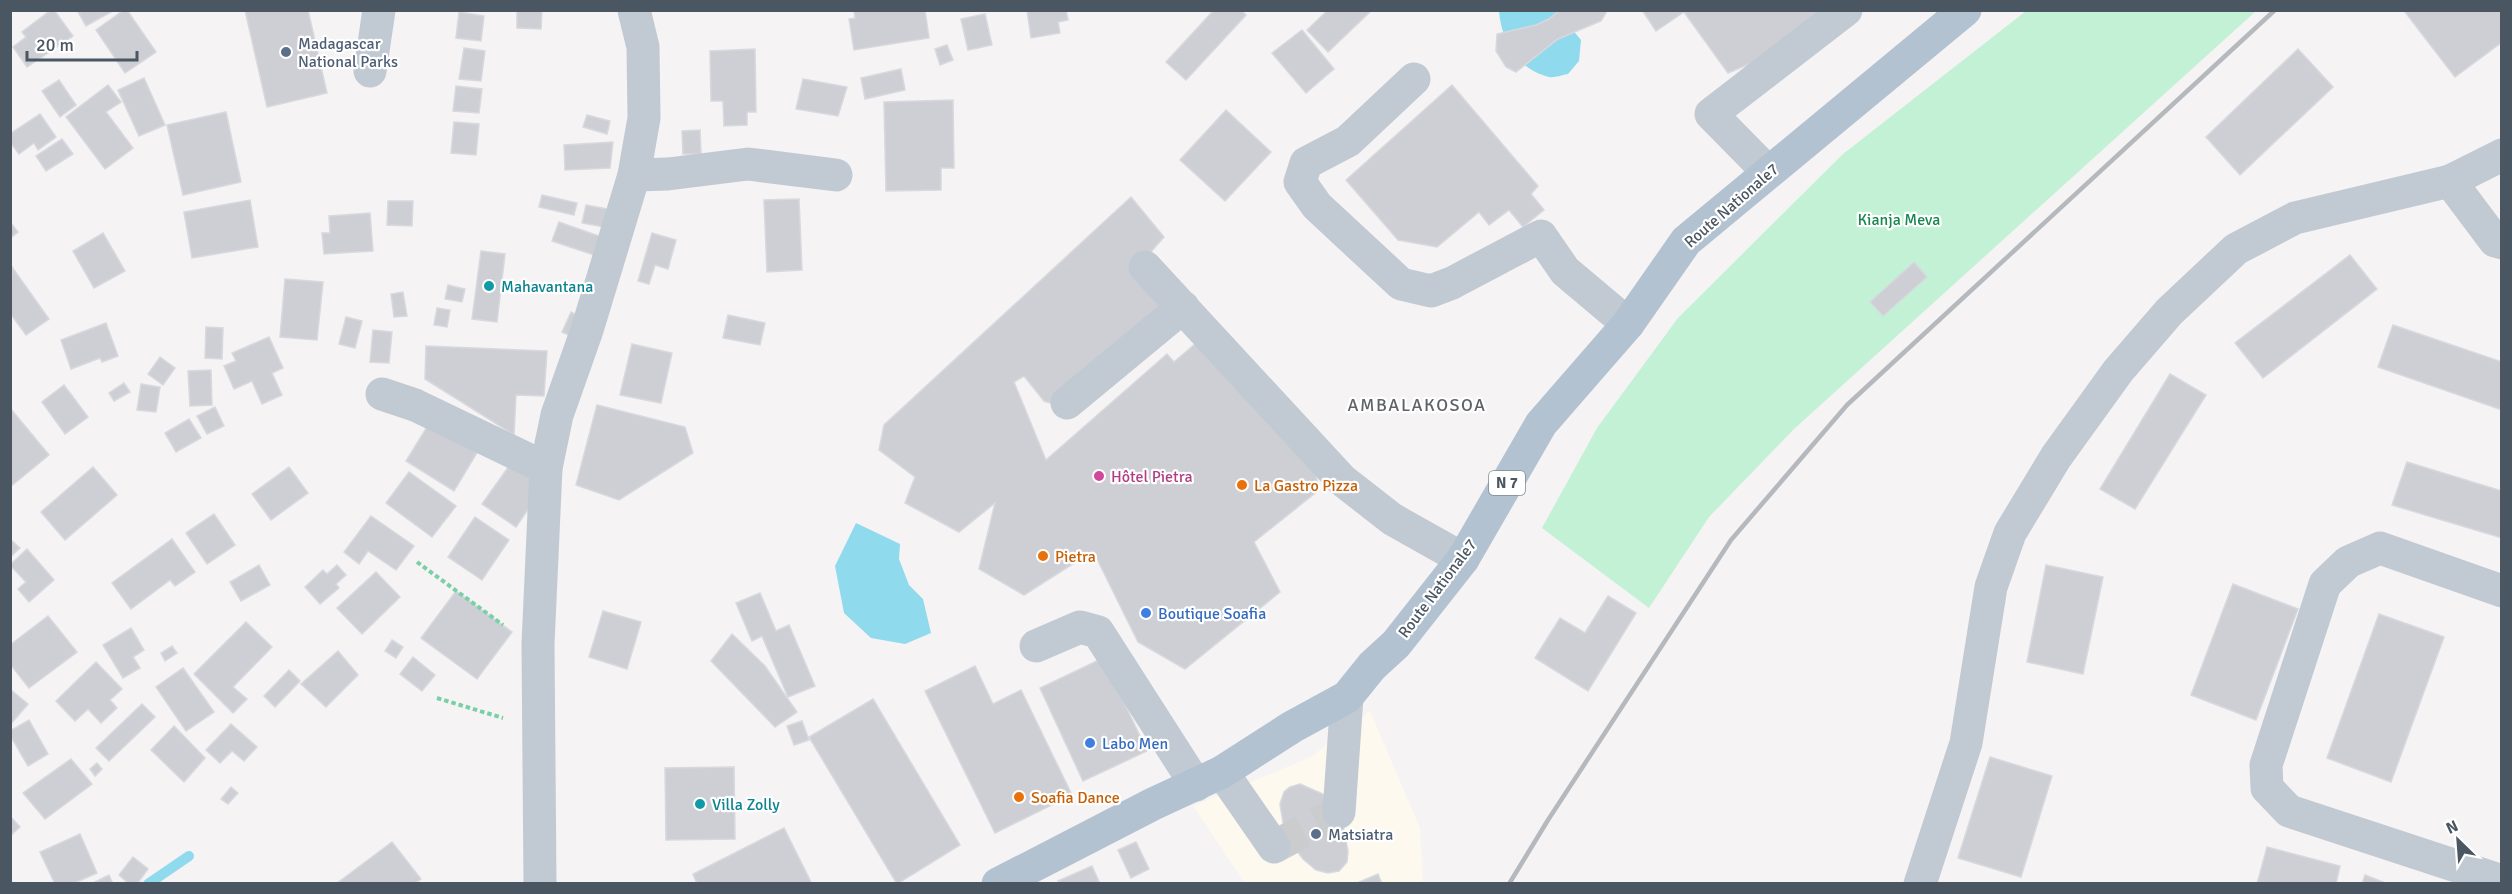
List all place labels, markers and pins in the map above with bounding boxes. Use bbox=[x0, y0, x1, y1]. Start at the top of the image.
place label: Madagascar National Parks bbox=[298, 34, 398, 72]
marker: Madagascar National Parks bbox=[279, 45, 293, 59]
place label: Mahavantana bbox=[501, 277, 593, 297]
marker: Mahavantana bbox=[482, 279, 496, 293]
place label: Hôtel Pietra bbox=[1111, 467, 1193, 487]
marker: Hôtel Pietra bbox=[1092, 469, 1106, 483]
place label: La Gastro Pizza bbox=[1254, 476, 1358, 496]
marker: La Gastro Pizza bbox=[1235, 478, 1249, 492]
place label: Pietra bbox=[1055, 547, 1096, 567]
marker: Pietra bbox=[1036, 549, 1050, 563]
place label: Boutique Soafia bbox=[1158, 604, 1266, 624]
marker: Boutique Soafia bbox=[1139, 606, 1153, 620]
place label: Labo Men bbox=[1102, 734, 1168, 754]
marker: Labo Men bbox=[1083, 736, 1097, 750]
place label: Soafia Dance bbox=[1031, 788, 1120, 808]
marker: Soafia Dance bbox=[1012, 790, 1026, 804]
place label: Villa Zolly bbox=[712, 795, 780, 815]
marker: Villa Zolly bbox=[693, 797, 707, 811]
place label: Matsiatra bbox=[1328, 825, 1393, 845]
marker: Matsiatra bbox=[1309, 827, 1323, 841]

